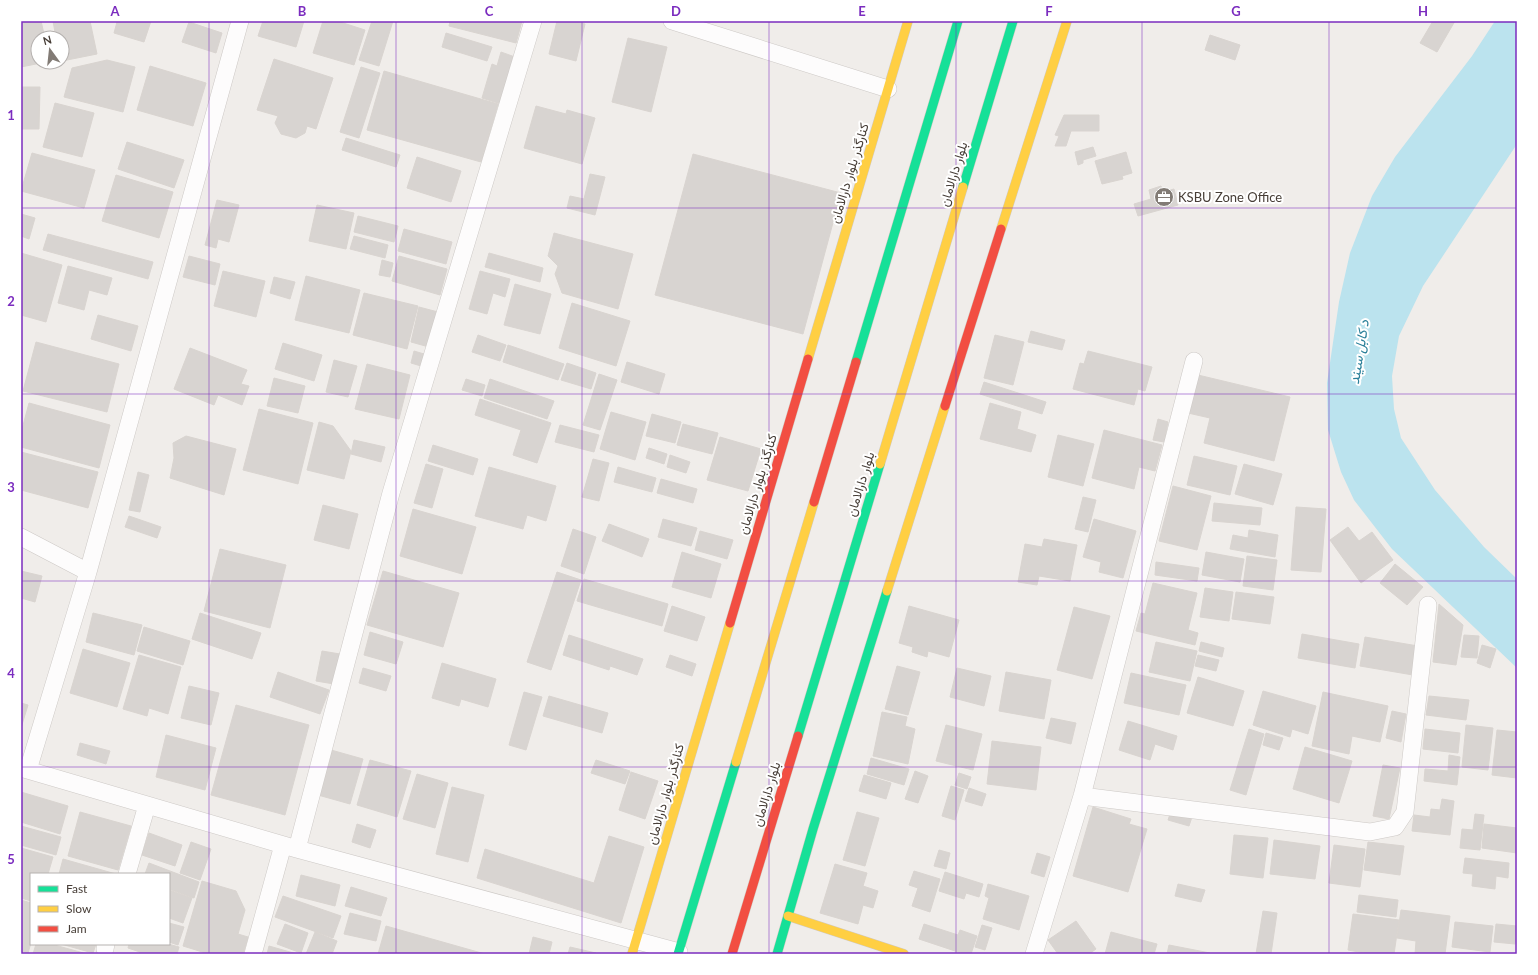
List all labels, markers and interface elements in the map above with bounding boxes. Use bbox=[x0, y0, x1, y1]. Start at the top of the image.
text: A bbox=[109, 3, 120, 19]
text: B bbox=[298, 3, 307, 19]
text: C bbox=[485, 3, 494, 19]
text: D bbox=[671, 3, 681, 19]
text: E bbox=[858, 3, 866, 19]
text: F bbox=[1045, 3, 1053, 19]
text: G bbox=[1231, 3, 1241, 19]
text: H bbox=[1418, 3, 1428, 19]
north arrow bbox=[30, 30, 70, 70]
text: N bbox=[42, 32, 53, 47]
text: 1 bbox=[7, 107, 15, 123]
street label: کنارگذر بلوار دارالامان bbox=[826, 121, 873, 225]
street label: بلوار دارالامان bbox=[936, 140, 971, 209]
office icon: KSBU Zone Office bbox=[1153, 186, 1175, 208]
place label: KSBU Zone Office bbox=[1178, 189, 1282, 205]
text: 2 bbox=[7, 293, 15, 309]
water label: د کابل سيند bbox=[1345, 318, 1373, 385]
street label: کنارگذر بلوار دارالامان bbox=[734, 432, 781, 536]
street label: بلوار دارالامان bbox=[843, 450, 878, 519]
text: 3 bbox=[7, 479, 15, 495]
text: 4 bbox=[7, 665, 15, 681]
street label: کنارگذر بلوار دارالامان bbox=[643, 742, 688, 847]
street label: بلوار دارالامان bbox=[749, 760, 784, 829]
text: 5 bbox=[7, 851, 15, 867]
legend bbox=[30, 873, 170, 945]
text: Fast bbox=[66, 881, 88, 896]
text: Slow bbox=[66, 901, 92, 916]
text: Jam bbox=[66, 921, 87, 936]

